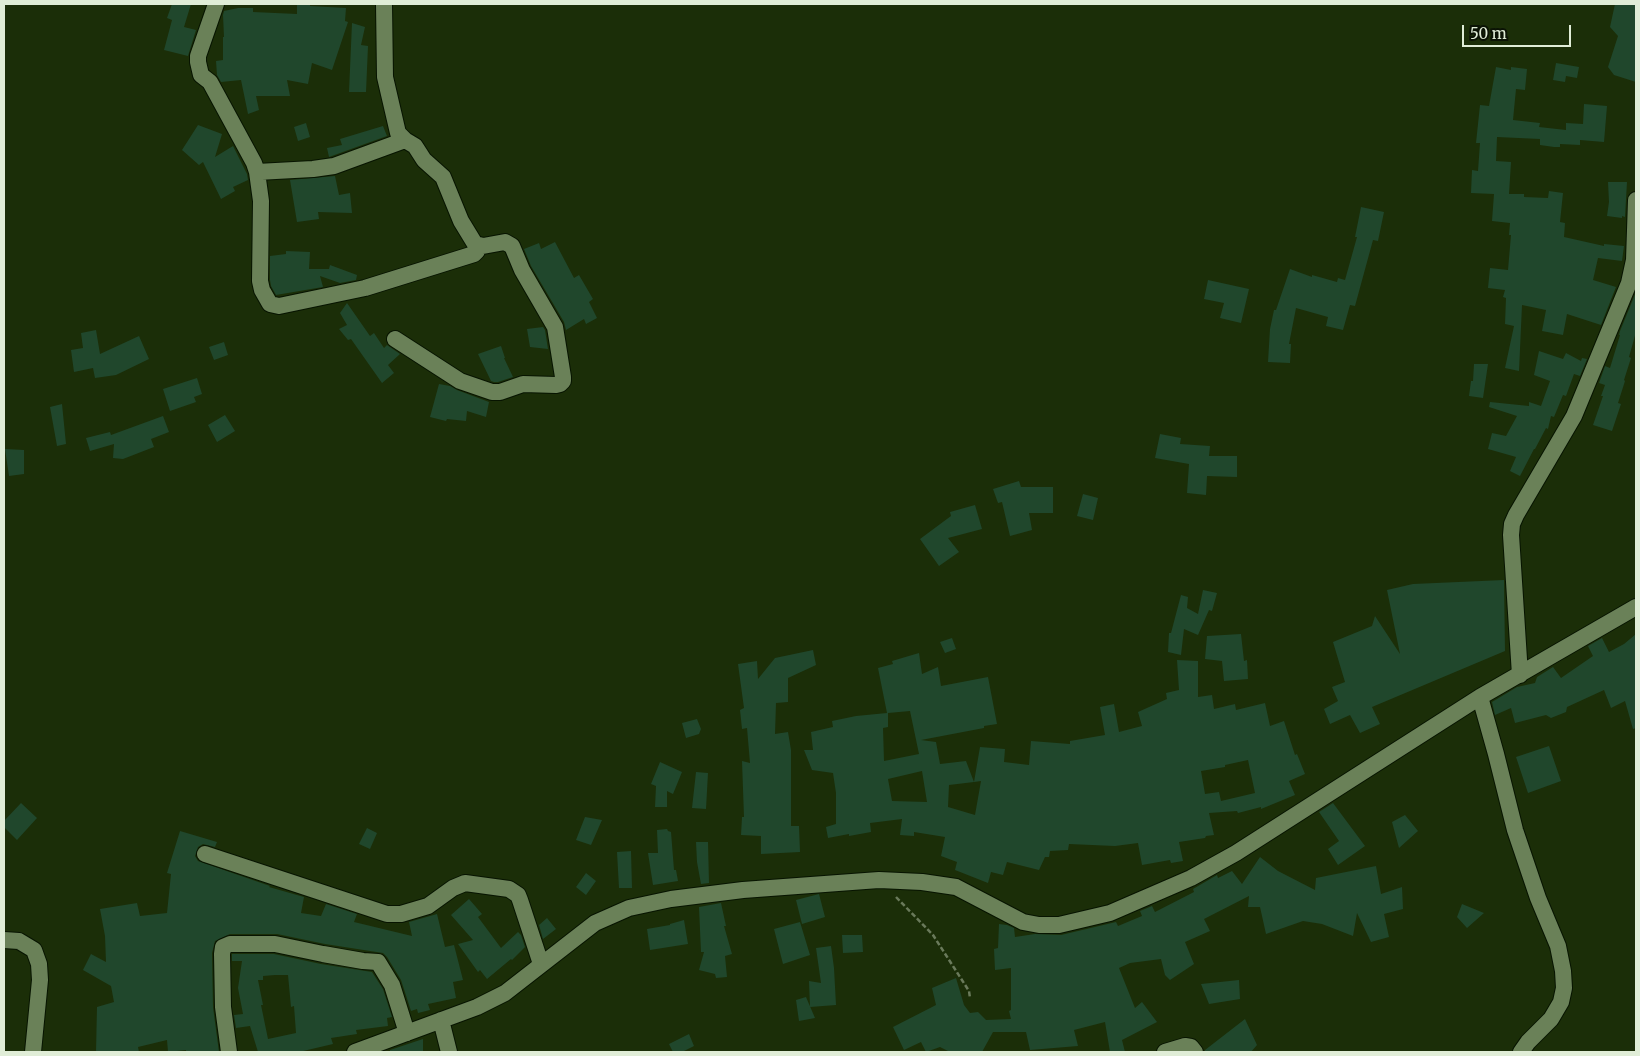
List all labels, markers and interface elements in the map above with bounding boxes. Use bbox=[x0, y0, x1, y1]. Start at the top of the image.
scale bar bbox=[1465, 15, 1574, 47]
text: 50 m bbox=[1470, 24, 1507, 43]

